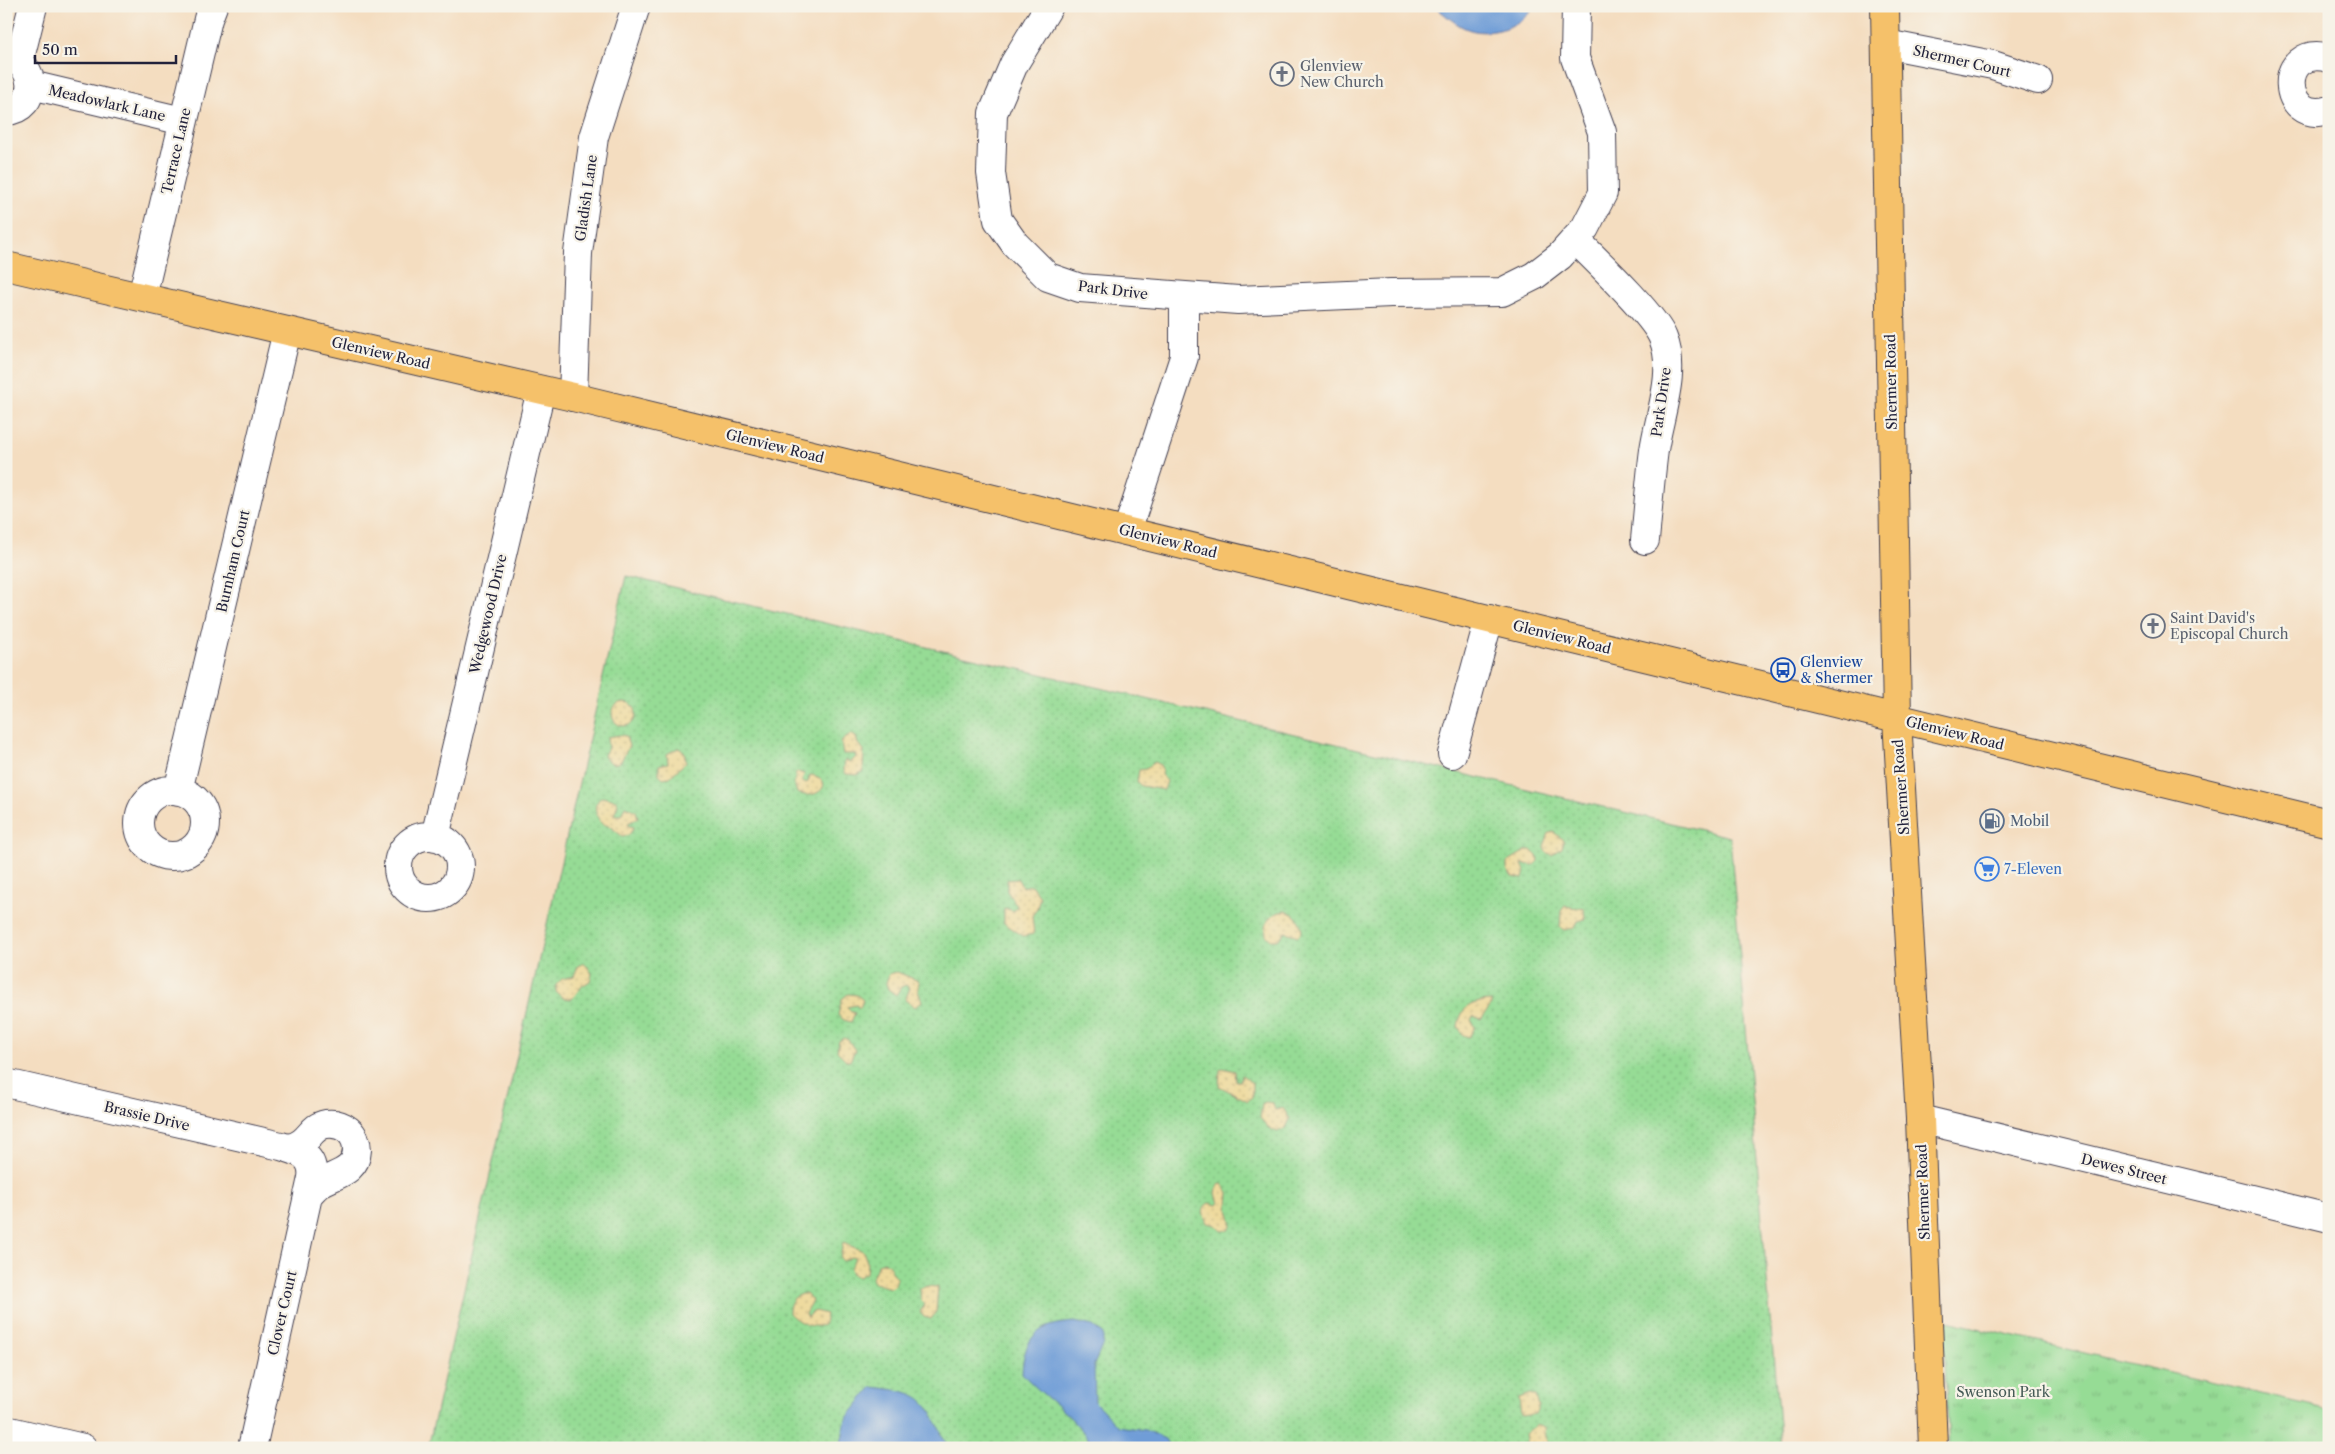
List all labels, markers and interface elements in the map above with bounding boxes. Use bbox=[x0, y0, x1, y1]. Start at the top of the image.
scale bar bbox=[35, 32, 176, 64]
text: 50 m bbox=[42, 40, 78, 59]
street label: Shermer Court bbox=[1911, 41, 2013, 81]
place label: Glenview New Church bbox=[1300, 57, 1384, 91]
church icon: Glenview New Church bbox=[1269, 61, 1295, 87]
street label: Meadowlark Lane bbox=[47, 81, 167, 125]
street label: Terrace Lane bbox=[157, 106, 195, 196]
street label: Gladish Lane bbox=[571, 153, 601, 243]
street label: Park Drive bbox=[1077, 277, 1149, 303]
street label: Glenview Road bbox=[330, 333, 433, 373]
street label: Shermer Road bbox=[1881, 334, 1901, 430]
street label: Park Drive bbox=[1647, 366, 1675, 438]
street label: Glenview Road bbox=[724, 425, 826, 467]
street label: Burnham Court bbox=[212, 508, 254, 614]
street label: Glenview Road bbox=[1117, 520, 1219, 562]
street label: Wedgewood Drive bbox=[465, 552, 511, 677]
place label: Saint David's Episcopal Church bbox=[2170, 609, 2289, 643]
church icon: Saint David's Episcopal Church bbox=[2140, 613, 2166, 639]
street label: Glenview Road bbox=[1511, 616, 1613, 658]
place label: Glenview & Shermer bbox=[1800, 653, 1873, 687]
bus stop icon: Glenview & Shermer bbox=[1770, 657, 1796, 683]
street label: Glenview Road bbox=[1904, 712, 2006, 754]
street label: Shermer Road bbox=[1889, 738, 1913, 835]
fuel station icon: Mobil bbox=[1979, 808, 2005, 834]
place label: Mobil bbox=[2010, 812, 2049, 830]
supermarket icon: 7-Eleven bbox=[1974, 856, 2000, 882]
place label: 7-Eleven bbox=[2004, 860, 2062, 878]
street label: Brassie Drive bbox=[102, 1097, 192, 1135]
street label: Shermer Road bbox=[1912, 1143, 1934, 1240]
street label: Dewes Street bbox=[2079, 1150, 2169, 1188]
street label: Clover Court bbox=[264, 1269, 300, 1357]
park label: Swenson Park bbox=[1956, 1383, 2051, 1401]

